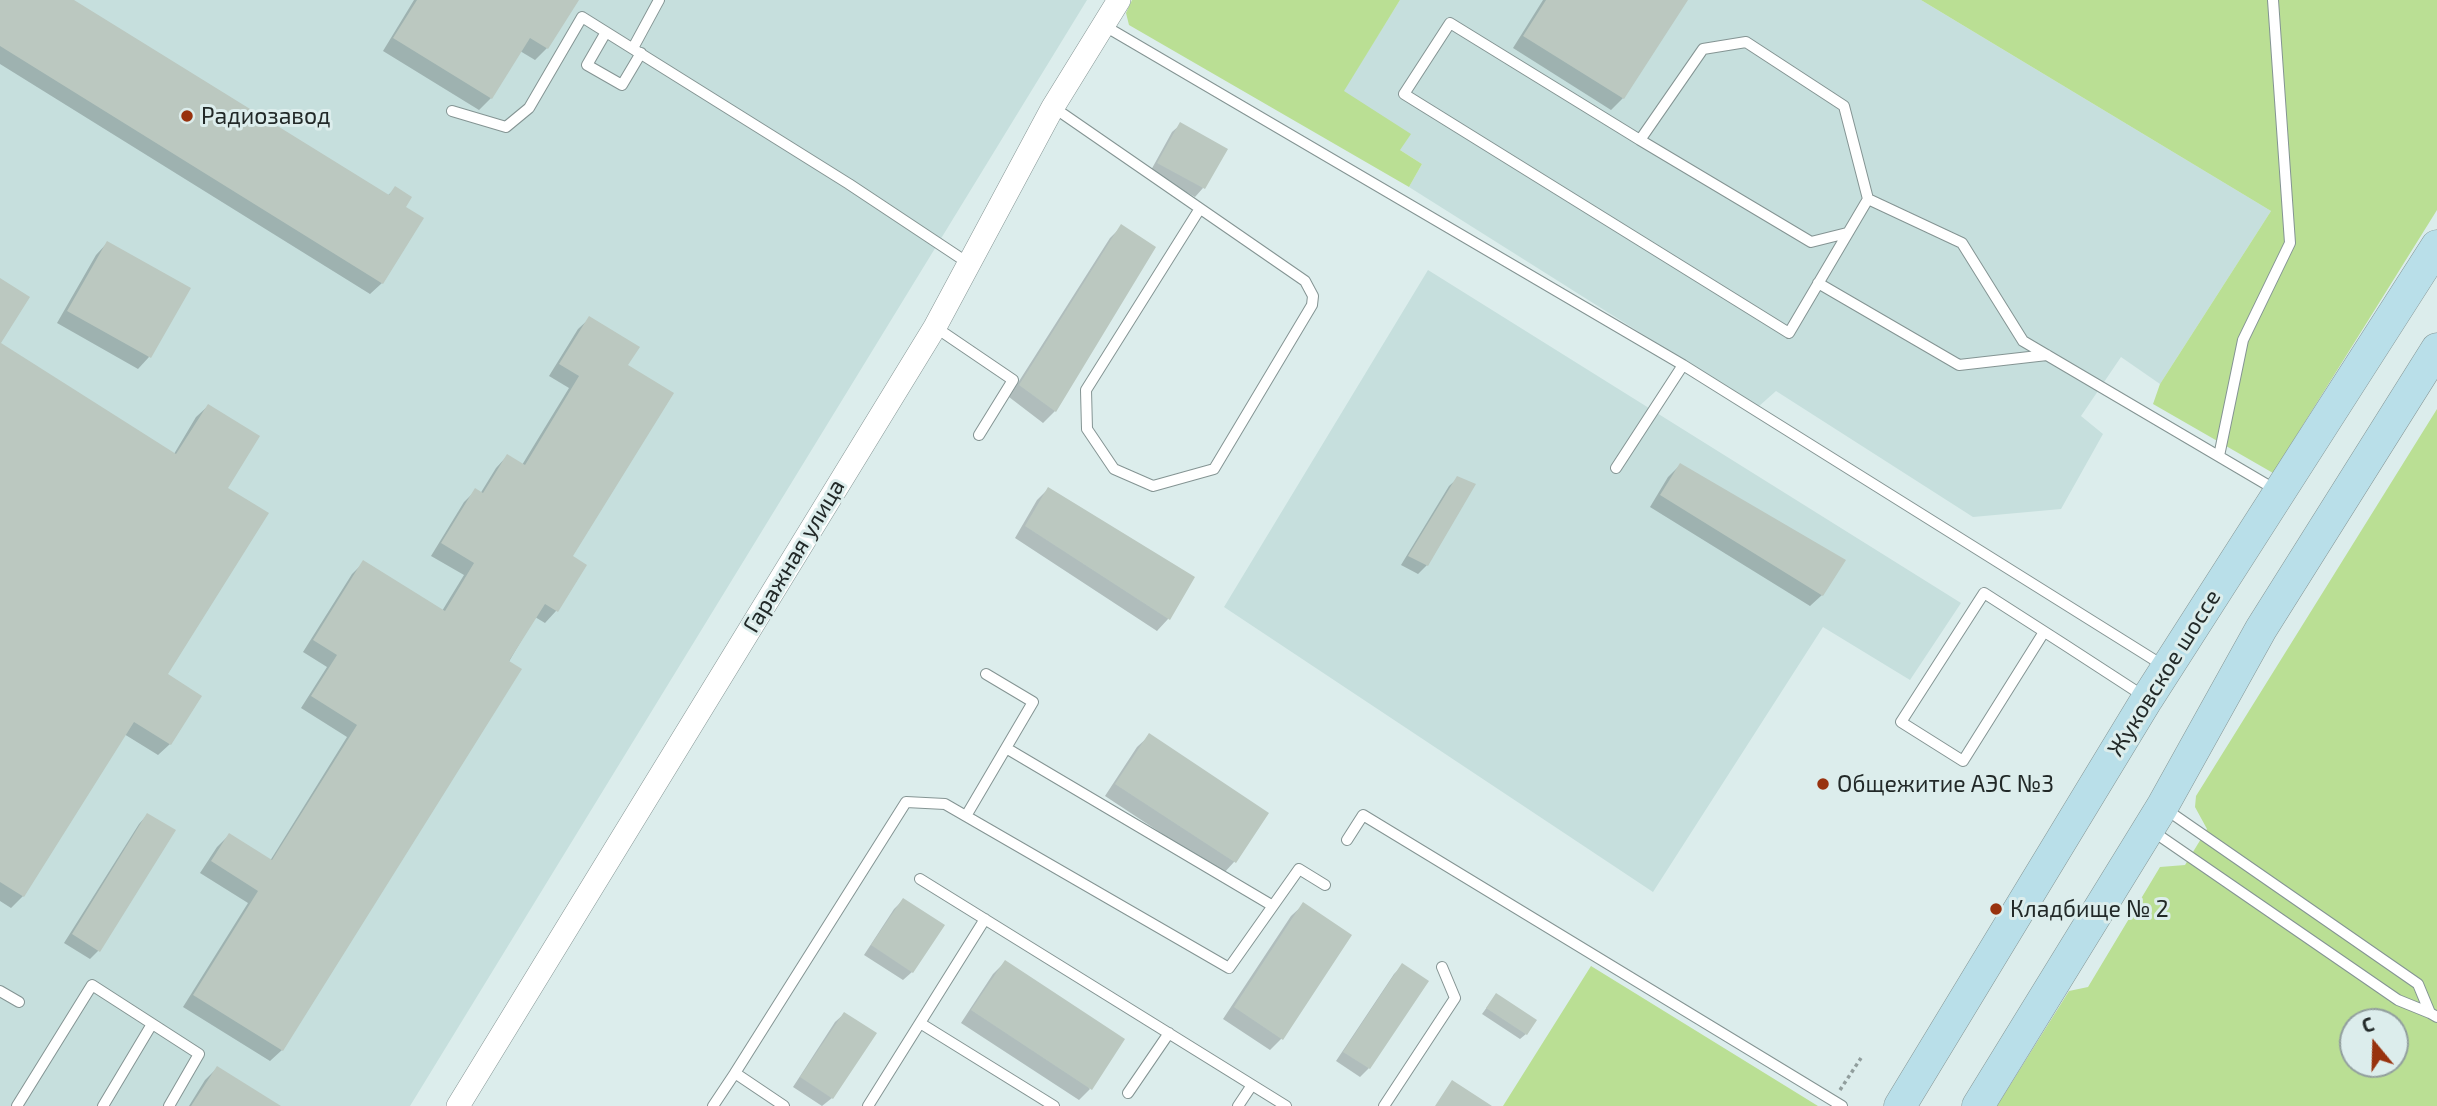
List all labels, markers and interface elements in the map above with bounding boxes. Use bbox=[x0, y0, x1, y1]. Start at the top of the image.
place label: Радиозавод bbox=[201, 102, 330, 130]
marker: Радиозавод bbox=[179, 108, 195, 124]
street label: Гаражная улица bbox=[737, 474, 851, 638]
street label: Жуковское шоссе bbox=[2102, 584, 2226, 762]
place label: Общежитие АЭС №3 bbox=[1837, 770, 2054, 798]
marker: Общежитие АЭС №3 bbox=[1815, 776, 1831, 792]
place label: Кладбище № 2 bbox=[2010, 895, 2169, 923]
marker: Кладбище № 2 bbox=[1988, 901, 2004, 917]
north arrow bbox=[2339, 1008, 2409, 1078]
text: С bbox=[2359, 1012, 2377, 1037]

